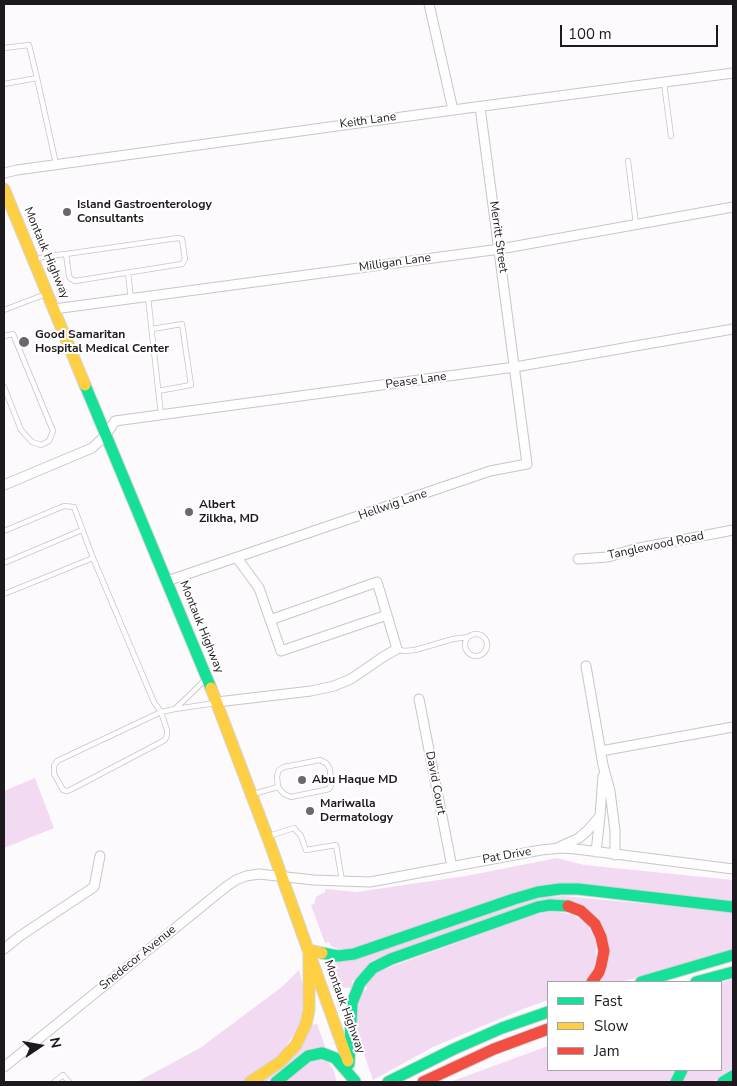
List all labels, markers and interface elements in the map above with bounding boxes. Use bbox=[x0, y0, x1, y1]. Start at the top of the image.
scale bar bbox=[562, 15, 720, 47]
text: 100 m bbox=[568, 24, 612, 44]
street label: Keith Lane bbox=[339, 110, 397, 132]
place label: Island Gastroenterology Consultants bbox=[77, 198, 212, 226]
street label: Merritt Street bbox=[486, 200, 510, 274]
street label: Montauk Highway bbox=[20, 205, 72, 301]
marker: Island Gastroenterology Consultants bbox=[61, 206, 73, 218]
street label: Milligan Lane bbox=[358, 251, 432, 275]
place label: Good Samaritan Hospital Medical Center bbox=[35, 328, 169, 356]
marker: Good Samaritan Hospital Medical Center bbox=[17, 335, 31, 349]
street label: Pease Lane bbox=[385, 370, 447, 392]
street label: Hellwig Lane bbox=[357, 487, 429, 523]
place label: Albert Zilkha, MD bbox=[199, 498, 259, 526]
marker: Albert Zilkha, MD bbox=[183, 506, 195, 518]
street label: Tanglewood Road bbox=[607, 529, 705, 563]
street label: Montauk Highway bbox=[176, 579, 226, 675]
street label: David Court bbox=[422, 750, 448, 816]
place label: Abu Haque MD bbox=[312, 773, 398, 787]
marker: Abu Haque MD bbox=[296, 774, 308, 786]
place label: Mariwalla Dermatology bbox=[320, 797, 393, 825]
marker: Mariwalla Dermatology bbox=[304, 805, 316, 817]
street label: Pat Drive bbox=[481, 845, 533, 867]
street label: Snedecor Avenue bbox=[97, 923, 179, 993]
street label: Montauk Highway bbox=[320, 958, 368, 1056]
legend bbox=[547, 981, 722, 1071]
text: Fast bbox=[594, 991, 622, 1011]
text: Slow bbox=[594, 1016, 628, 1036]
north arrow bbox=[15, 1021, 65, 1071]
text: N bbox=[45, 1036, 66, 1050]
text: Jam bbox=[594, 1041, 620, 1061]

